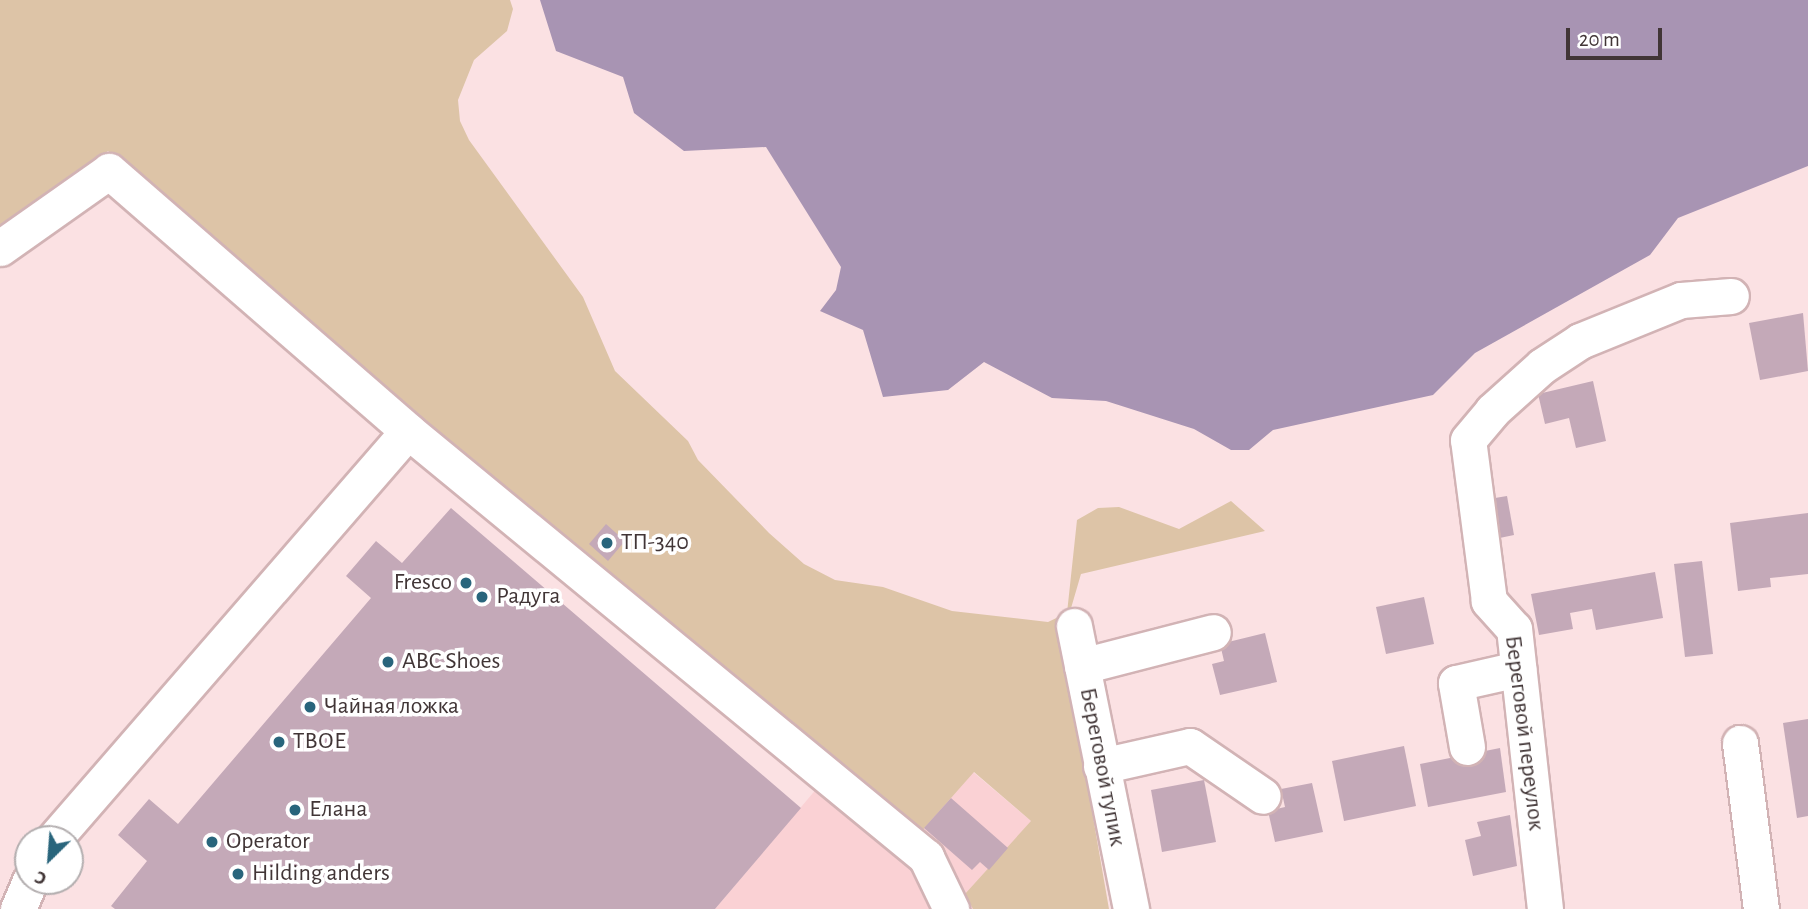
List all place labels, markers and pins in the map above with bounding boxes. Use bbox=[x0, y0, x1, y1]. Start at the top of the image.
place label: ТП-340 bbox=[621, 529, 689, 557]
marker: ТП-340 bbox=[599, 535, 615, 551]
place label: Fresco bbox=[394, 569, 452, 597]
marker: Fresco bbox=[458, 575, 474, 591]
place label: Радуга bbox=[496, 583, 560, 611]
marker: Радуга bbox=[474, 589, 490, 605]
place label: ABC Shoes bbox=[402, 648, 500, 676]
marker: ABC Shoes bbox=[380, 654, 396, 670]
place label: Чайная ложка bbox=[324, 693, 459, 721]
marker: Чайная ложка bbox=[302, 699, 318, 715]
place label: ТВОЕ bbox=[293, 728, 347, 756]
marker: ТВОЕ bbox=[271, 734, 287, 750]
place label: Елана bbox=[309, 796, 367, 824]
marker: Елана bbox=[287, 802, 303, 818]
place label: Operator bbox=[226, 828, 310, 856]
marker: Operator bbox=[204, 834, 220, 850]
place label: Hilding anders bbox=[252, 860, 390, 888]
marker: Hilding anders bbox=[230, 866, 246, 882]

